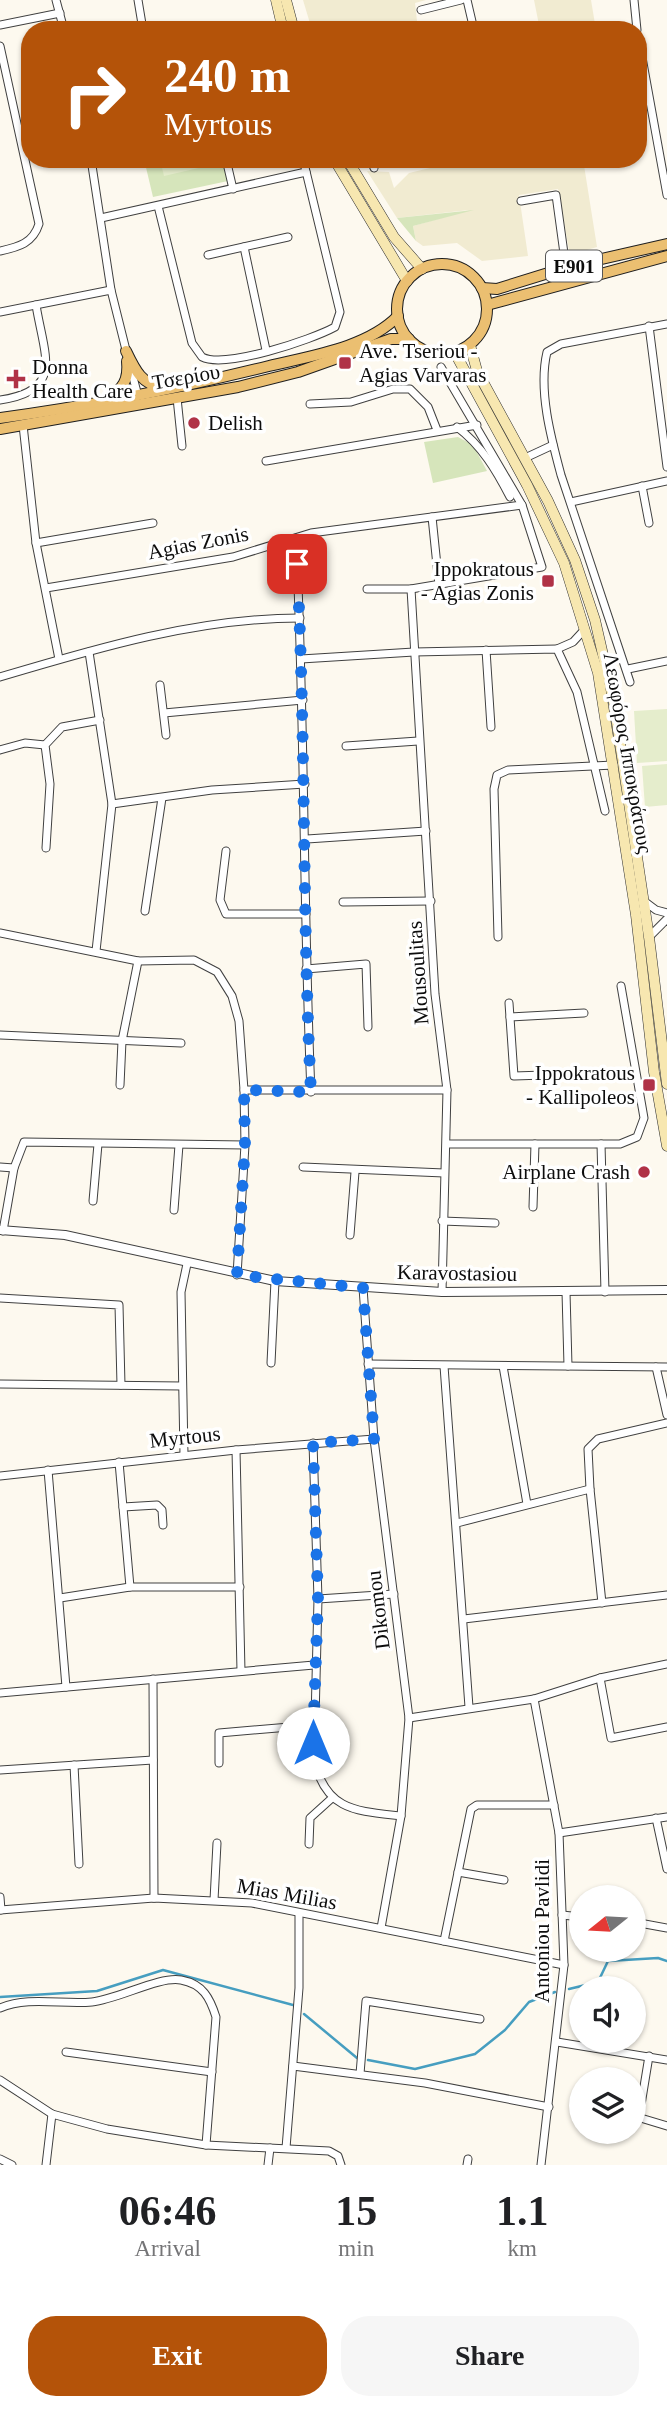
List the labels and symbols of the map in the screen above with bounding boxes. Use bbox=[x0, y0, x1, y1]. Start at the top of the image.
road number: E901 bbox=[546, 250, 602, 282]
place label: Ave. Tseriou - Agias Varvaras bbox=[359, 339, 486, 387]
place label: Donna Health Care bbox=[32, 355, 133, 403]
marker: Ave. Tseriou - Agias Varvaras bbox=[337, 355, 353, 371]
street label: Τσερίου bbox=[150, 359, 222, 395]
marker: Donna Health Care bbox=[6, 369, 26, 389]
place label: Delish bbox=[208, 411, 263, 435]
marker: Delish bbox=[186, 415, 202, 431]
street label: Agias Zonis bbox=[146, 521, 250, 565]
pin bbox=[267, 534, 327, 594]
place label: Ippokratous - Agias Zonis bbox=[421, 557, 534, 605]
marker: Ippokratous - Agias Zonis bbox=[540, 573, 556, 589]
street label: Λεωφόρος Ιπποκράτους bbox=[599, 651, 658, 856]
street label: Mousoulitas bbox=[402, 920, 434, 1026]
place label: Ippokratous - Kallipoleos bbox=[526, 1061, 635, 1109]
marker: Ippokratous - Kallipoleos bbox=[641, 1077, 657, 1093]
place label: Airplane Crash bbox=[502, 1160, 630, 1184]
marker: Airplane Crash bbox=[636, 1164, 652, 1180]
street label: Karavostasiou bbox=[397, 1260, 518, 1286]
street label: Myrtous bbox=[148, 1421, 222, 1453]
street label: Dikomou bbox=[361, 1569, 395, 1651]
position arrow bbox=[276, 1706, 350, 1780]
street label: Antoniou Pavlidi bbox=[530, 1859, 554, 2003]
street label: Mias Milias bbox=[235, 1873, 339, 1915]
north arrow bbox=[569, 1885, 646, 1962]

